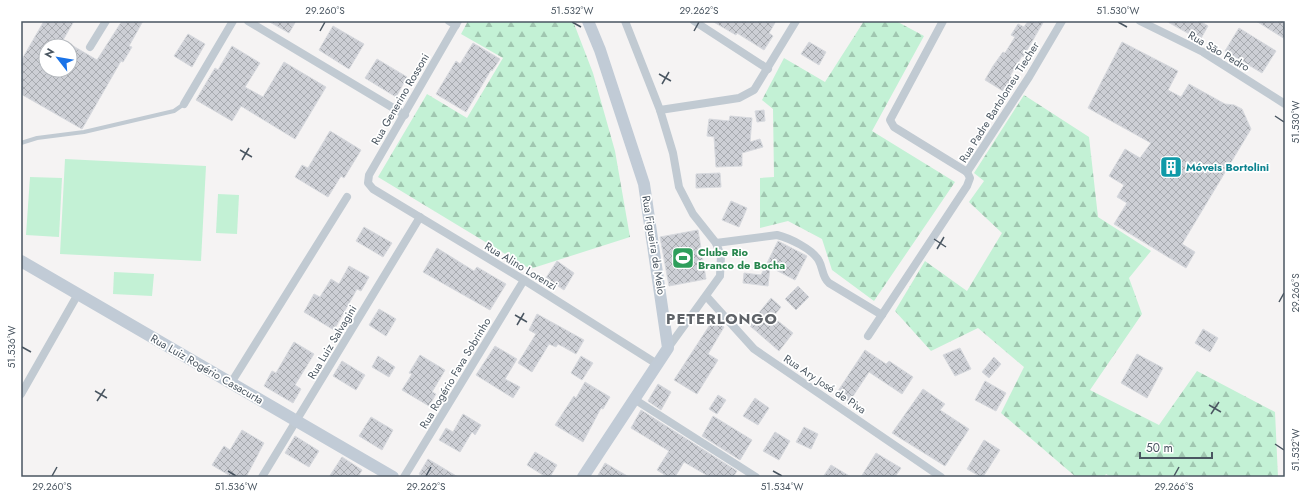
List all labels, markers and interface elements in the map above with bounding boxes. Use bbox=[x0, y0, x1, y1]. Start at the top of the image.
text: 29.260°S bbox=[305, 3, 345, 18]
text: 51.532°W bbox=[551, 3, 593, 18]
text: 29.262°S bbox=[679, 3, 719, 18]
text: 51.530°W bbox=[1097, 3, 1140, 18]
street label: Rua São Pedro bbox=[1185, 27, 1253, 75]
north arrow bbox=[38, 38, 78, 78]
street label: Rua Padre Bartolomeu Tiecher bbox=[955, 38, 1043, 166]
text: N bbox=[40, 45, 59, 61]
street label: Rua Generino Rossoni bbox=[367, 50, 433, 148]
text: 51.530°W bbox=[1288, 100, 1303, 143]
building icon: Móveis Bortolini bbox=[1158, 154, 1184, 180]
place label: Móveis Bortolini bbox=[1186, 159, 1269, 175]
street label: Rua Figueira de Melo bbox=[638, 194, 670, 296]
street label: Rua Alino Lorenzi bbox=[482, 238, 560, 294]
place label: Clube Rio Branco de Bocha bbox=[698, 244, 785, 273]
sports icon: Clube Rio Branco de Bocha bbox=[670, 245, 696, 271]
text: 29.266°S bbox=[1288, 273, 1303, 313]
street label: Rua Luiz Salvagini bbox=[304, 302, 361, 382]
district label: PETERLONGO bbox=[666, 308, 778, 330]
street label: Rua Rogério Fava Sobrinho bbox=[415, 314, 495, 432]
text: 51.536°W bbox=[4, 326, 19, 368]
street label: Rua Luiz Rogério Casacurta bbox=[148, 330, 266, 408]
street label: Rua Ary José de Piva bbox=[781, 350, 869, 418]
text: 51.532°W bbox=[1288, 429, 1303, 471]
scale bar bbox=[1140, 434, 1212, 460]
text: 50 m bbox=[1146, 439, 1173, 457]
text: 29.260°S bbox=[32, 479, 72, 494]
text: 51.536°W bbox=[215, 479, 257, 494]
text: 29.262°S bbox=[406, 479, 446, 494]
text: 51.534°W bbox=[761, 479, 803, 494]
text: 29.266°S bbox=[1154, 479, 1194, 494]

